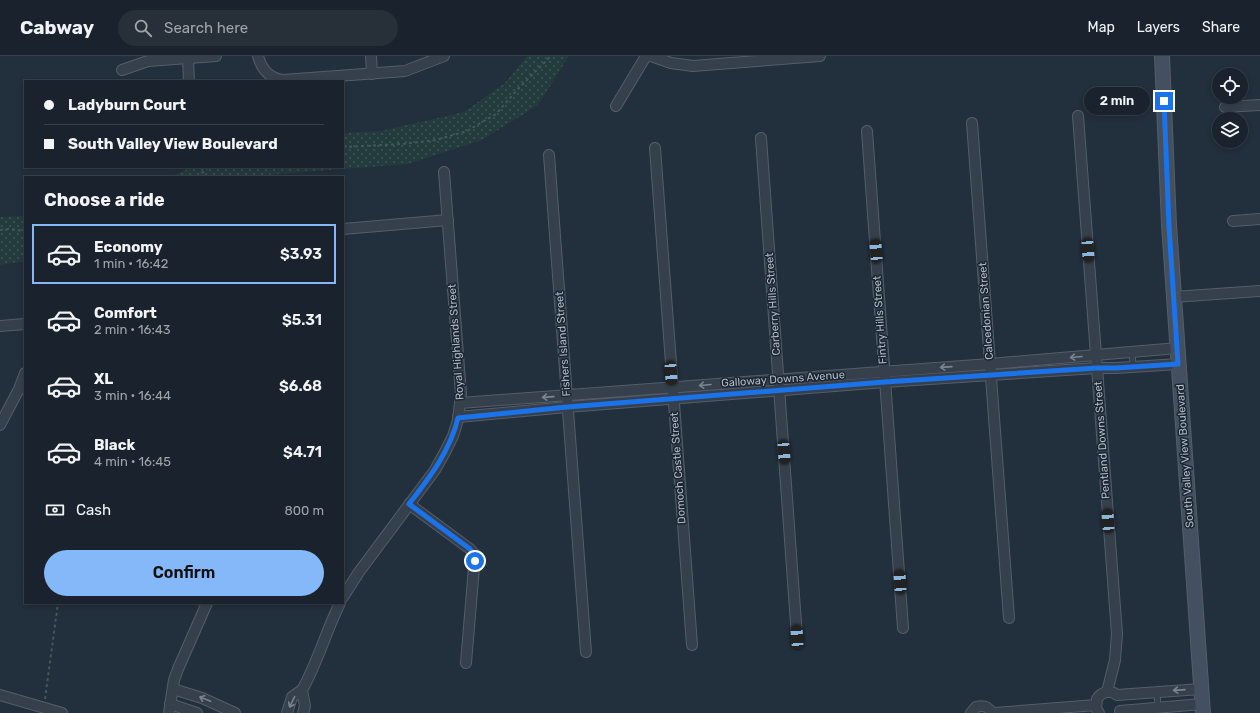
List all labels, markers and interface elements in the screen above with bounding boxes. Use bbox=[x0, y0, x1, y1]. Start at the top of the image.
search box bbox=[118, 10, 398, 46]
text: Cabway bbox=[20, 16, 94, 39]
icon: search bbox=[132, 17, 154, 39]
text: Search here bbox=[164, 19, 248, 37]
text: Map bbox=[1088, 19, 1115, 36]
text: Layers bbox=[1137, 19, 1180, 36]
text: Share bbox=[1202, 19, 1240, 36]
map controls bbox=[1212, 68, 1248, 148]
button: locate bbox=[1212, 68, 1248, 104]
callout: 2 min bbox=[1084, 87, 1150, 115]
route end bbox=[1155, 92, 1173, 110]
text: 2 min bbox=[1100, 93, 1134, 108]
text: Ladyburn Court bbox=[68, 96, 186, 114]
button: layers bbox=[1212, 112, 1248, 148]
text: South Valley View Boulevard bbox=[68, 135, 278, 153]
text: Choose a ride bbox=[44, 189, 165, 211]
icon: car bbox=[46, 236, 82, 272]
text: Economy bbox=[94, 238, 163, 256]
car bbox=[1081, 238, 1095, 262]
car bbox=[869, 239, 883, 263]
text: $3.93 bbox=[280, 245, 322, 263]
street label: Carberry Hills Street bbox=[763, 251, 783, 356]
text: 1 min · 16:42 bbox=[94, 256, 168, 271]
street label: Calcedonian Street bbox=[976, 261, 996, 360]
street label: Fintry Hills Street bbox=[870, 275, 890, 365]
street label: Royal Highlands Street bbox=[445, 283, 467, 400]
street label: Fishers Island Street bbox=[553, 290, 573, 397]
icon: car bbox=[46, 302, 82, 338]
text: Comfort bbox=[94, 304, 157, 322]
text: $5.31 bbox=[282, 311, 322, 329]
text: 2 min · 16:43 bbox=[94, 322, 171, 337]
one-way arrow bbox=[1070, 353, 1083, 360]
car bbox=[664, 361, 678, 385]
one-way arrow bbox=[940, 364, 953, 371]
icon: car bbox=[46, 368, 82, 404]
street label: Galloway Downs Avenue bbox=[721, 368, 845, 390]
text: XL bbox=[94, 370, 113, 388]
text: $6.68 bbox=[279, 377, 322, 395]
street label: Pentland Downs Street bbox=[1091, 380, 1113, 499]
one-way arrow bbox=[699, 381, 712, 389]
street label: South Valley View Boulevard bbox=[1173, 384, 1197, 528]
text: 3 min · 16:44 bbox=[94, 388, 171, 403]
one-way arrow bbox=[542, 394, 555, 401]
street label: Domoch Castle Street bbox=[668, 411, 688, 524]
icon: car bbox=[46, 434, 82, 470]
text: Black bbox=[94, 436, 135, 454]
car bbox=[777, 440, 791, 464]
text: $4.71 bbox=[283, 443, 322, 461]
text: 4 min · 16:45 bbox=[94, 454, 171, 469]
icon: cash bbox=[44, 499, 66, 521]
text: Cash bbox=[76, 501, 111, 519]
text: 800 m bbox=[284, 503, 324, 518]
car bbox=[1101, 509, 1115, 533]
button: Confirm bbox=[44, 550, 324, 596]
route start bbox=[466, 552, 484, 570]
car bbox=[893, 570, 907, 594]
car bbox=[790, 625, 804, 649]
one-way arrow bbox=[1173, 687, 1186, 694]
one-way arrow bbox=[199, 695, 211, 703]
one-way arrow bbox=[288, 695, 295, 707]

